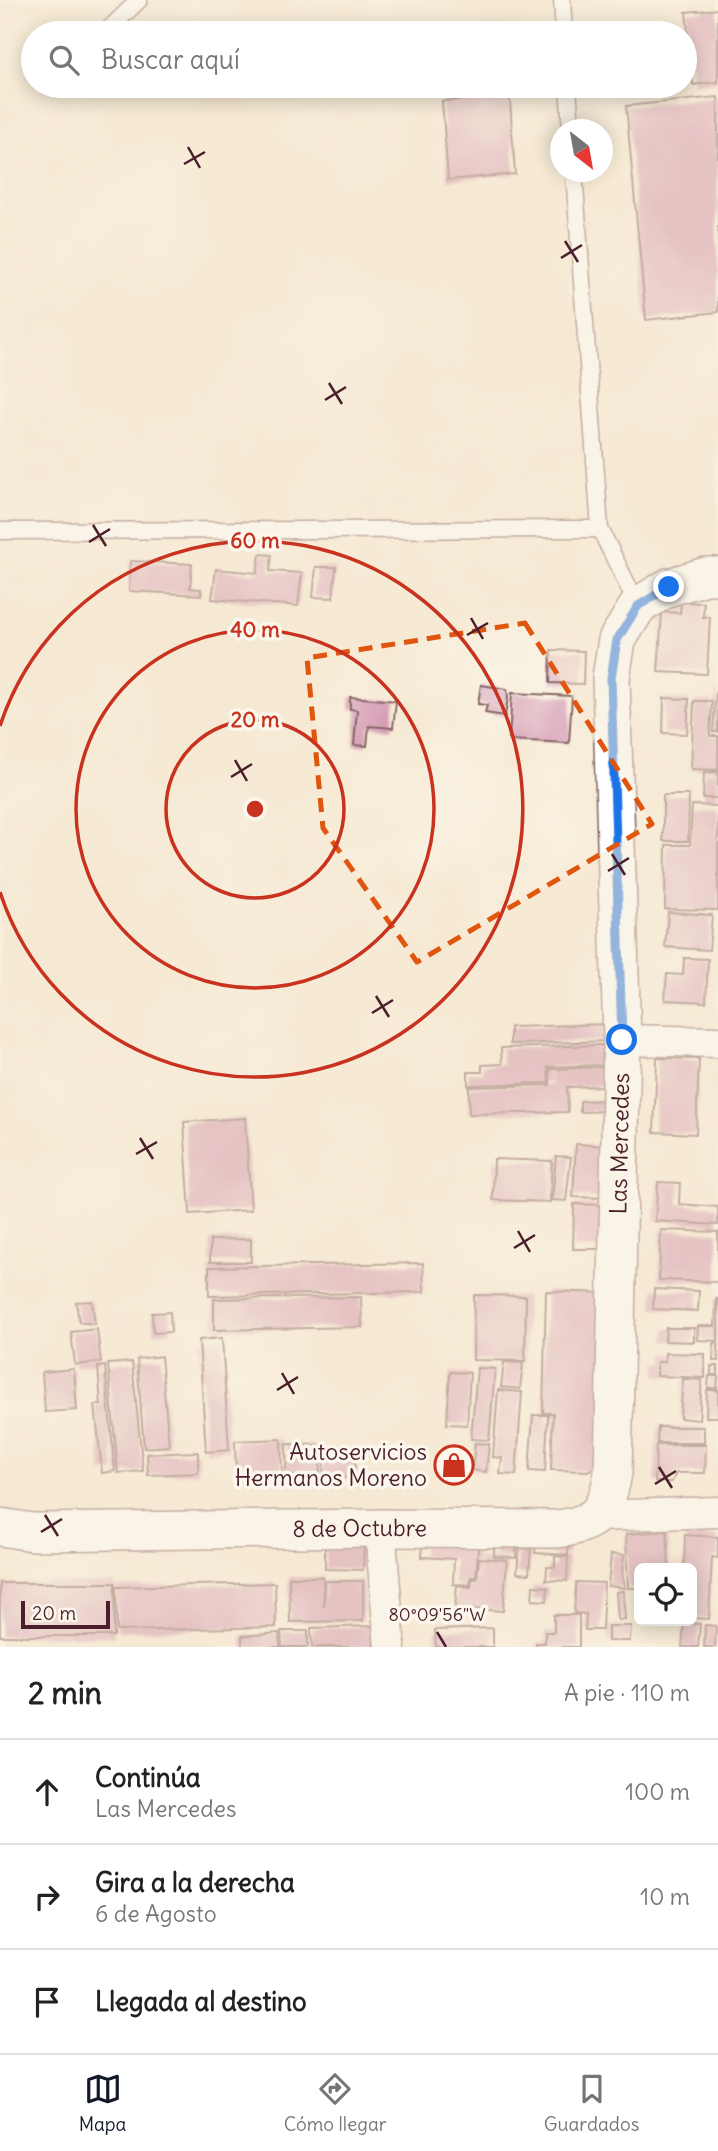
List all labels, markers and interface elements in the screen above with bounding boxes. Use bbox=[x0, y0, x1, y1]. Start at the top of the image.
search box bbox=[21, 21, 697, 98]
icon: search bbox=[45, 41, 83, 79]
text: Buscar aquí bbox=[101, 43, 240, 76]
north arrow bbox=[550, 119, 613, 182]
text: 60 m bbox=[230, 527, 280, 554]
route end bbox=[653, 571, 684, 602]
text: 40 m bbox=[230, 616, 280, 643]
text: 20 m bbox=[231, 706, 280, 733]
centre of rings bbox=[243, 797, 267, 821]
route start bbox=[606, 1024, 637, 1055]
street label: Las Mercedes bbox=[603, 1073, 635, 1215]
place label: Autoservicios Hermanos Moreno bbox=[235, 1437, 427, 1492]
shop icon: Autoservicios Hermanos Moreno bbox=[433, 1444, 475, 1486]
street label: 8 de Octubre bbox=[292, 1513, 427, 1543]
map controls bbox=[634, 1563, 697, 1626]
button: locate bbox=[634, 1563, 697, 1626]
scale bar bbox=[21, 1598, 110, 1630]
text: 20 m bbox=[32, 1601, 76, 1625]
text: 80°09'56"W bbox=[388, 1603, 486, 1626]
text: 2 min bbox=[28, 1674, 102, 1712]
text: A pie · 110 m bbox=[564, 1678, 690, 1707]
text: Continúa bbox=[95, 1761, 201, 1794]
icon: ahead bbox=[28, 1773, 66, 1811]
text: 100 m bbox=[625, 1777, 690, 1806]
text: Las Mercedes bbox=[95, 1794, 236, 1823]
text: Gira a la derecha bbox=[95, 1866, 295, 1899]
icon: right bbox=[28, 1878, 66, 1916]
text: 10 m bbox=[640, 1882, 690, 1911]
text: 6 de Agosto bbox=[95, 1899, 217, 1928]
icon: arrive bbox=[28, 1983, 66, 2021]
text: Llegada al destino bbox=[95, 1985, 307, 2018]
tab: Mapa bbox=[79, 2070, 126, 2136]
tab: Cómo llegar bbox=[284, 2070, 387, 2136]
tab: Guardados bbox=[544, 2070, 639, 2136]

